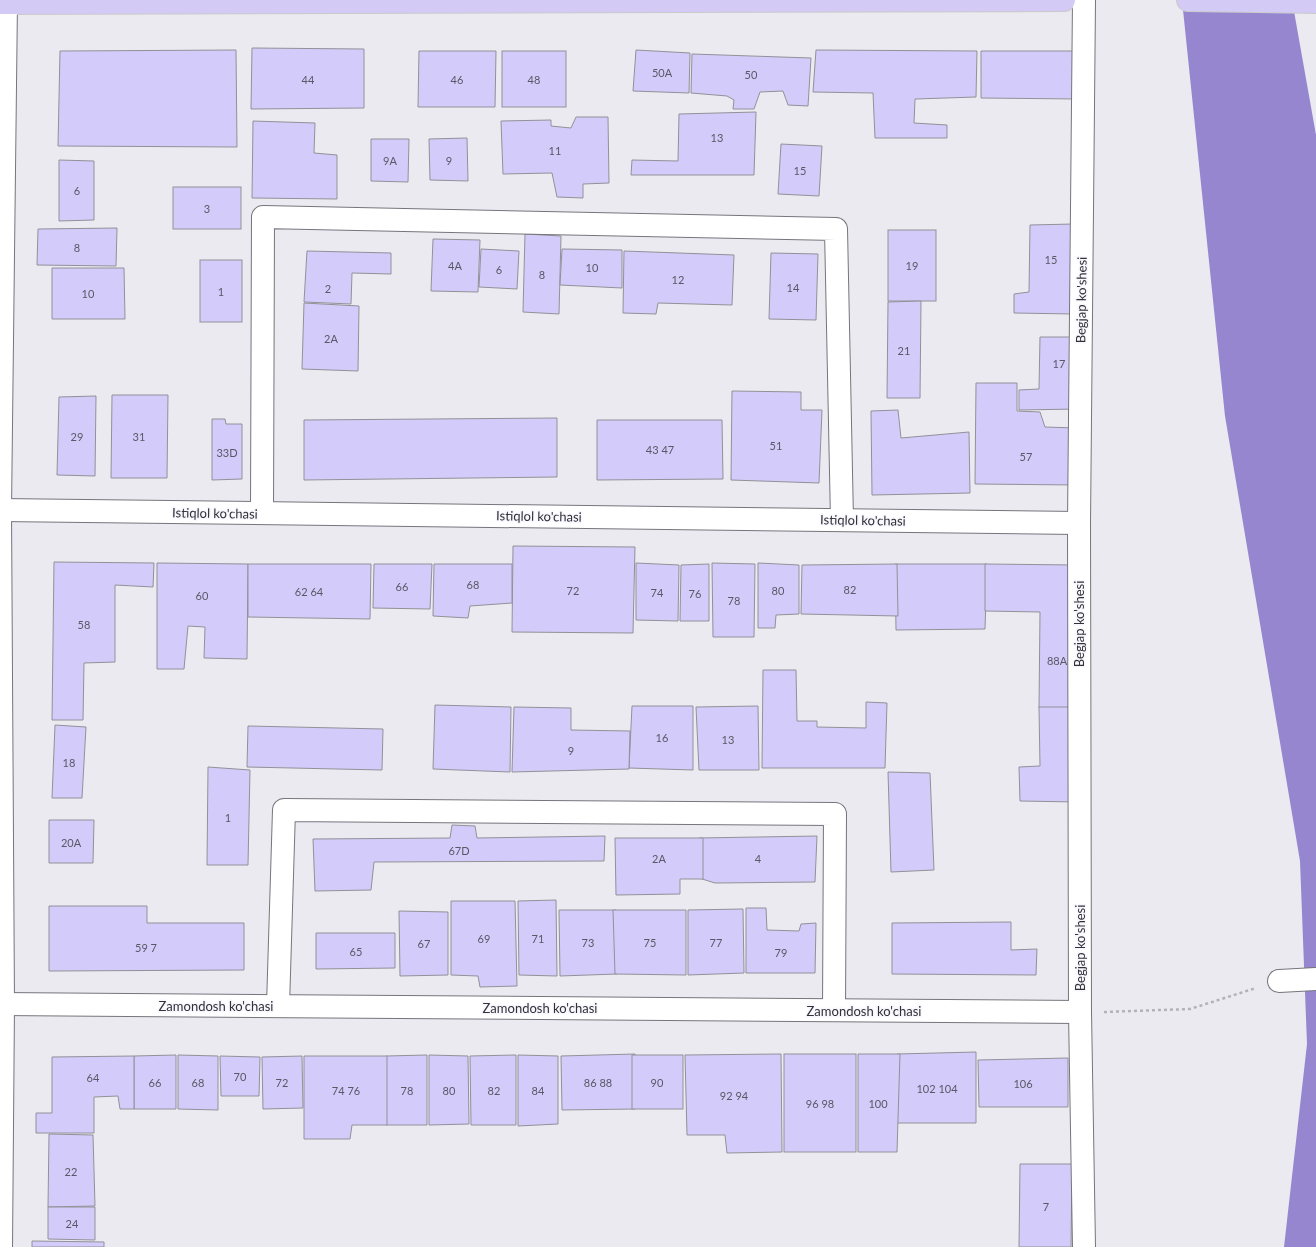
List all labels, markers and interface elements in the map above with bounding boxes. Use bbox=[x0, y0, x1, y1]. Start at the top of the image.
house number: 50A bbox=[652, 66, 673, 79]
house number: 50 bbox=[745, 68, 758, 81]
house number: 44 bbox=[302, 73, 315, 86]
house number: 46 bbox=[451, 73, 463, 86]
house number: 48 bbox=[528, 73, 540, 86]
house number: 13 bbox=[711, 131, 723, 144]
house number: 11 bbox=[549, 144, 561, 157]
house number: 9A bbox=[383, 154, 397, 167]
house number: 9 bbox=[446, 154, 452, 167]
house number: 15 bbox=[794, 164, 806, 177]
house number: 6 bbox=[74, 184, 80, 197]
house number: 3 bbox=[204, 202, 210, 215]
house number: 8 bbox=[74, 241, 80, 254]
house number: 15 bbox=[1045, 253, 1057, 266]
street label: Begjap ko'shesi bbox=[1072, 257, 1090, 343]
house number: 4A bbox=[448, 259, 462, 272]
house number: 19 bbox=[906, 259, 918, 272]
house number: 10 bbox=[586, 261, 599, 274]
house number: 6 bbox=[496, 263, 502, 276]
house number: 8 bbox=[539, 268, 545, 281]
house number: 12 bbox=[672, 273, 684, 286]
house number: 14 bbox=[787, 281, 800, 294]
house number: 2 bbox=[325, 282, 331, 295]
house number: 1 bbox=[218, 285, 224, 298]
house number: 10 bbox=[82, 287, 95, 300]
house number: 2A bbox=[324, 332, 338, 345]
house number: 21 bbox=[898, 344, 910, 357]
house number: 17 bbox=[1053, 357, 1065, 370]
house number: 29 bbox=[71, 430, 83, 443]
house number: 31 bbox=[133, 430, 145, 443]
house number: 51 bbox=[770, 439, 782, 452]
house number: 43 47 bbox=[646, 443, 674, 456]
house number: 33D bbox=[216, 446, 238, 459]
house number: 57 bbox=[1020, 450, 1032, 463]
street label: Istiqlol ko'chasi bbox=[172, 504, 258, 522]
street label: Istiqlol ko'chasi bbox=[496, 507, 582, 525]
street label: Istiqlol ko'chasi bbox=[820, 511, 906, 529]
house number: 68 bbox=[467, 578, 479, 591]
house number: 66 bbox=[396, 580, 408, 593]
street label: Begjap ko'shesi bbox=[1071, 581, 1087, 667]
house number: 82 bbox=[844, 583, 856, 596]
house number: 72 bbox=[567, 584, 579, 597]
house number: 80 bbox=[772, 584, 785, 597]
house number: 62 64 bbox=[295, 585, 324, 598]
house number: 74 bbox=[651, 586, 664, 599]
house number: 76 bbox=[689, 587, 701, 600]
house number: 60 bbox=[196, 589, 209, 602]
house number: 78 bbox=[728, 594, 740, 607]
house number: 58 bbox=[78, 618, 90, 631]
house number: 88A bbox=[1047, 654, 1068, 667]
house number: 16 bbox=[656, 731, 668, 744]
house number: 13 bbox=[722, 733, 734, 746]
house number: 9 bbox=[568, 744, 574, 757]
house number: 18 bbox=[63, 756, 75, 769]
house number: 1 bbox=[225, 811, 231, 824]
house number: 20A bbox=[61, 836, 82, 849]
house number: 67D bbox=[448, 844, 470, 857]
house number: 2A bbox=[652, 852, 666, 865]
house number: 4 bbox=[755, 852, 762, 865]
street label: Begjap ko'shesi bbox=[1072, 905, 1088, 991]
house number: 69 bbox=[478, 932, 490, 945]
house number: 71 bbox=[532, 932, 544, 945]
house number: 73 bbox=[582, 936, 594, 949]
house number: 75 bbox=[644, 936, 656, 949]
house number: 77 bbox=[710, 936, 722, 949]
house number: 67 bbox=[418, 937, 430, 950]
house number: 59 7 bbox=[135, 941, 157, 954]
house number: 65 bbox=[350, 945, 362, 958]
house number: 79 bbox=[775, 946, 787, 959]
street label: Zamondosh ko'chasi bbox=[159, 998, 273, 1014]
street label: Zamondosh ko'chasi bbox=[483, 1000, 597, 1016]
street label: Zamondosh ko'chasi bbox=[807, 1003, 921, 1019]
house number: 70 bbox=[234, 1070, 247, 1083]
house number: 64 bbox=[87, 1071, 100, 1084]
house number: 66 bbox=[149, 1076, 161, 1089]
house number: 68 bbox=[192, 1076, 204, 1089]
house number: 72 bbox=[276, 1076, 288, 1089]
house number: 86 88 bbox=[584, 1076, 612, 1089]
house number: 90 bbox=[651, 1076, 664, 1089]
house number: 106 bbox=[1013, 1077, 1033, 1090]
house number: 102 104 bbox=[916, 1082, 958, 1095]
house number: 74 76 bbox=[332, 1084, 360, 1097]
house number: 78 bbox=[401, 1084, 413, 1097]
house number: 80 bbox=[443, 1084, 456, 1097]
house number: 82 bbox=[488, 1084, 500, 1097]
house number: 84 bbox=[532, 1084, 545, 1097]
house number: 92 94 bbox=[720, 1089, 749, 1102]
house number: 96 98 bbox=[806, 1097, 834, 1110]
house number: 100 bbox=[868, 1097, 888, 1110]
house number: 22 bbox=[65, 1165, 77, 1178]
house number: 7 bbox=[1043, 1200, 1049, 1213]
house number: 24 bbox=[66, 1217, 79, 1230]

